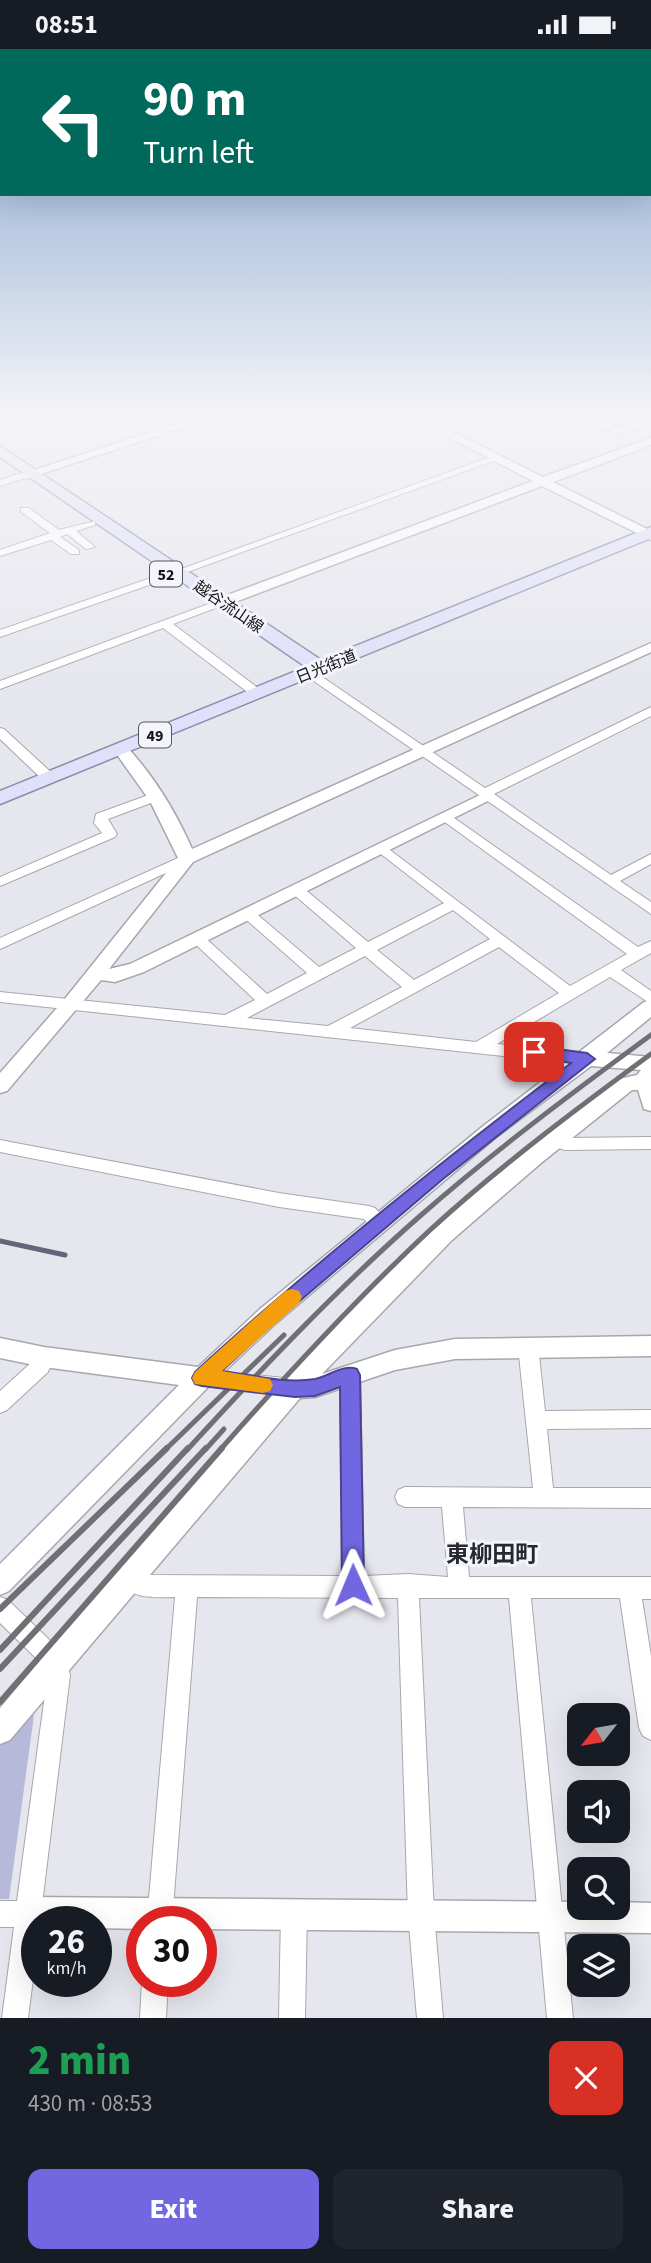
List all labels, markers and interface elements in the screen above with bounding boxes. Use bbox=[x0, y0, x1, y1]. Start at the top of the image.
text: 08:51 bbox=[35, 6, 98, 43]
text: 90 m bbox=[143, 65, 247, 135]
icon: left bbox=[28, 77, 119, 168]
text: Turn left bbox=[143, 130, 254, 176]
road number: 52 bbox=[150, 561, 182, 587]
street label: 越谷流山線 bbox=[189, 575, 268, 638]
street label: 日光街道 bbox=[293, 645, 360, 689]
road number: 49 bbox=[139, 723, 171, 747]
pin bbox=[504, 1022, 564, 1082]
icon: arrive bbox=[515, 1033, 553, 1071]
district label: 東柳田町 bbox=[446, 1538, 538, 1571]
position arrow bbox=[316, 1548, 390, 1622]
north arrow bbox=[567, 1703, 630, 1766]
map controls bbox=[567, 1703, 630, 1997]
button: sound bbox=[567, 1780, 630, 1843]
button: search bbox=[567, 1857, 630, 1920]
speed limit sign: 30 bbox=[126, 1906, 217, 1997]
text: 26 bbox=[48, 1917, 85, 1967]
button: layers bbox=[567, 1934, 630, 1997]
text: km/h bbox=[47, 1956, 86, 1981]
text: 2 min bbox=[28, 2031, 131, 2091]
button: close bbox=[549, 2041, 623, 2115]
text: 430 m · 08:53 bbox=[28, 2087, 152, 2120]
button: Exit bbox=[28, 2169, 319, 2249]
button: Share bbox=[333, 2169, 623, 2249]

